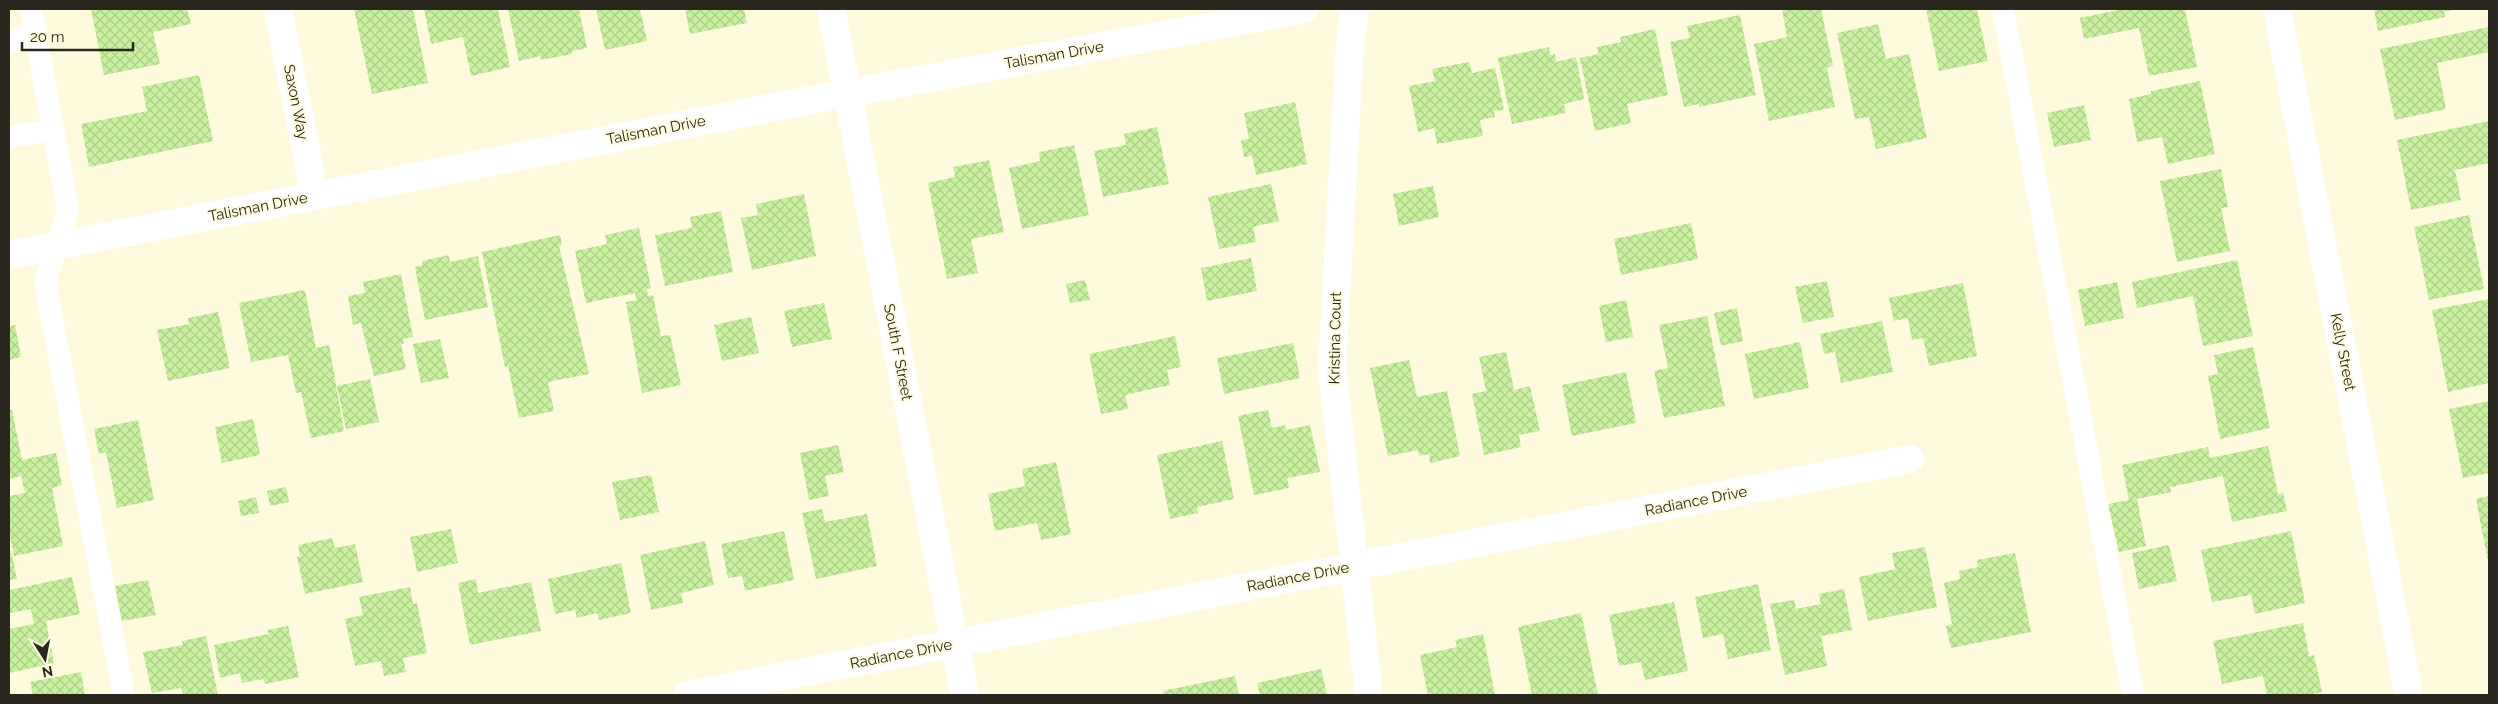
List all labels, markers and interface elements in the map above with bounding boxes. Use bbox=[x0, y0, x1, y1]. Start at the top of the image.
scale bar bbox=[22, 20, 134, 52]
text: 20 m bbox=[30, 28, 65, 46]
street label: Talisman Drive bbox=[1003, 37, 1105, 73]
street label: Saxon Way bbox=[280, 63, 312, 141]
street label: Talisman Drive bbox=[605, 112, 707, 148]
street label: Talisman Drive bbox=[207, 189, 309, 225]
street label: Kristina Court bbox=[1325, 291, 1345, 385]
street label: South F Street bbox=[880, 302, 916, 402]
street label: Kelly Street bbox=[2327, 311, 2359, 393]
street label: Radiance Drive bbox=[1643, 482, 1749, 520]
street label: Radiance Drive bbox=[1245, 558, 1351, 596]
north arrow bbox=[20, 634, 70, 684]
street label: Radiance Drive bbox=[848, 635, 954, 673]
text: N bbox=[41, 663, 54, 681]

